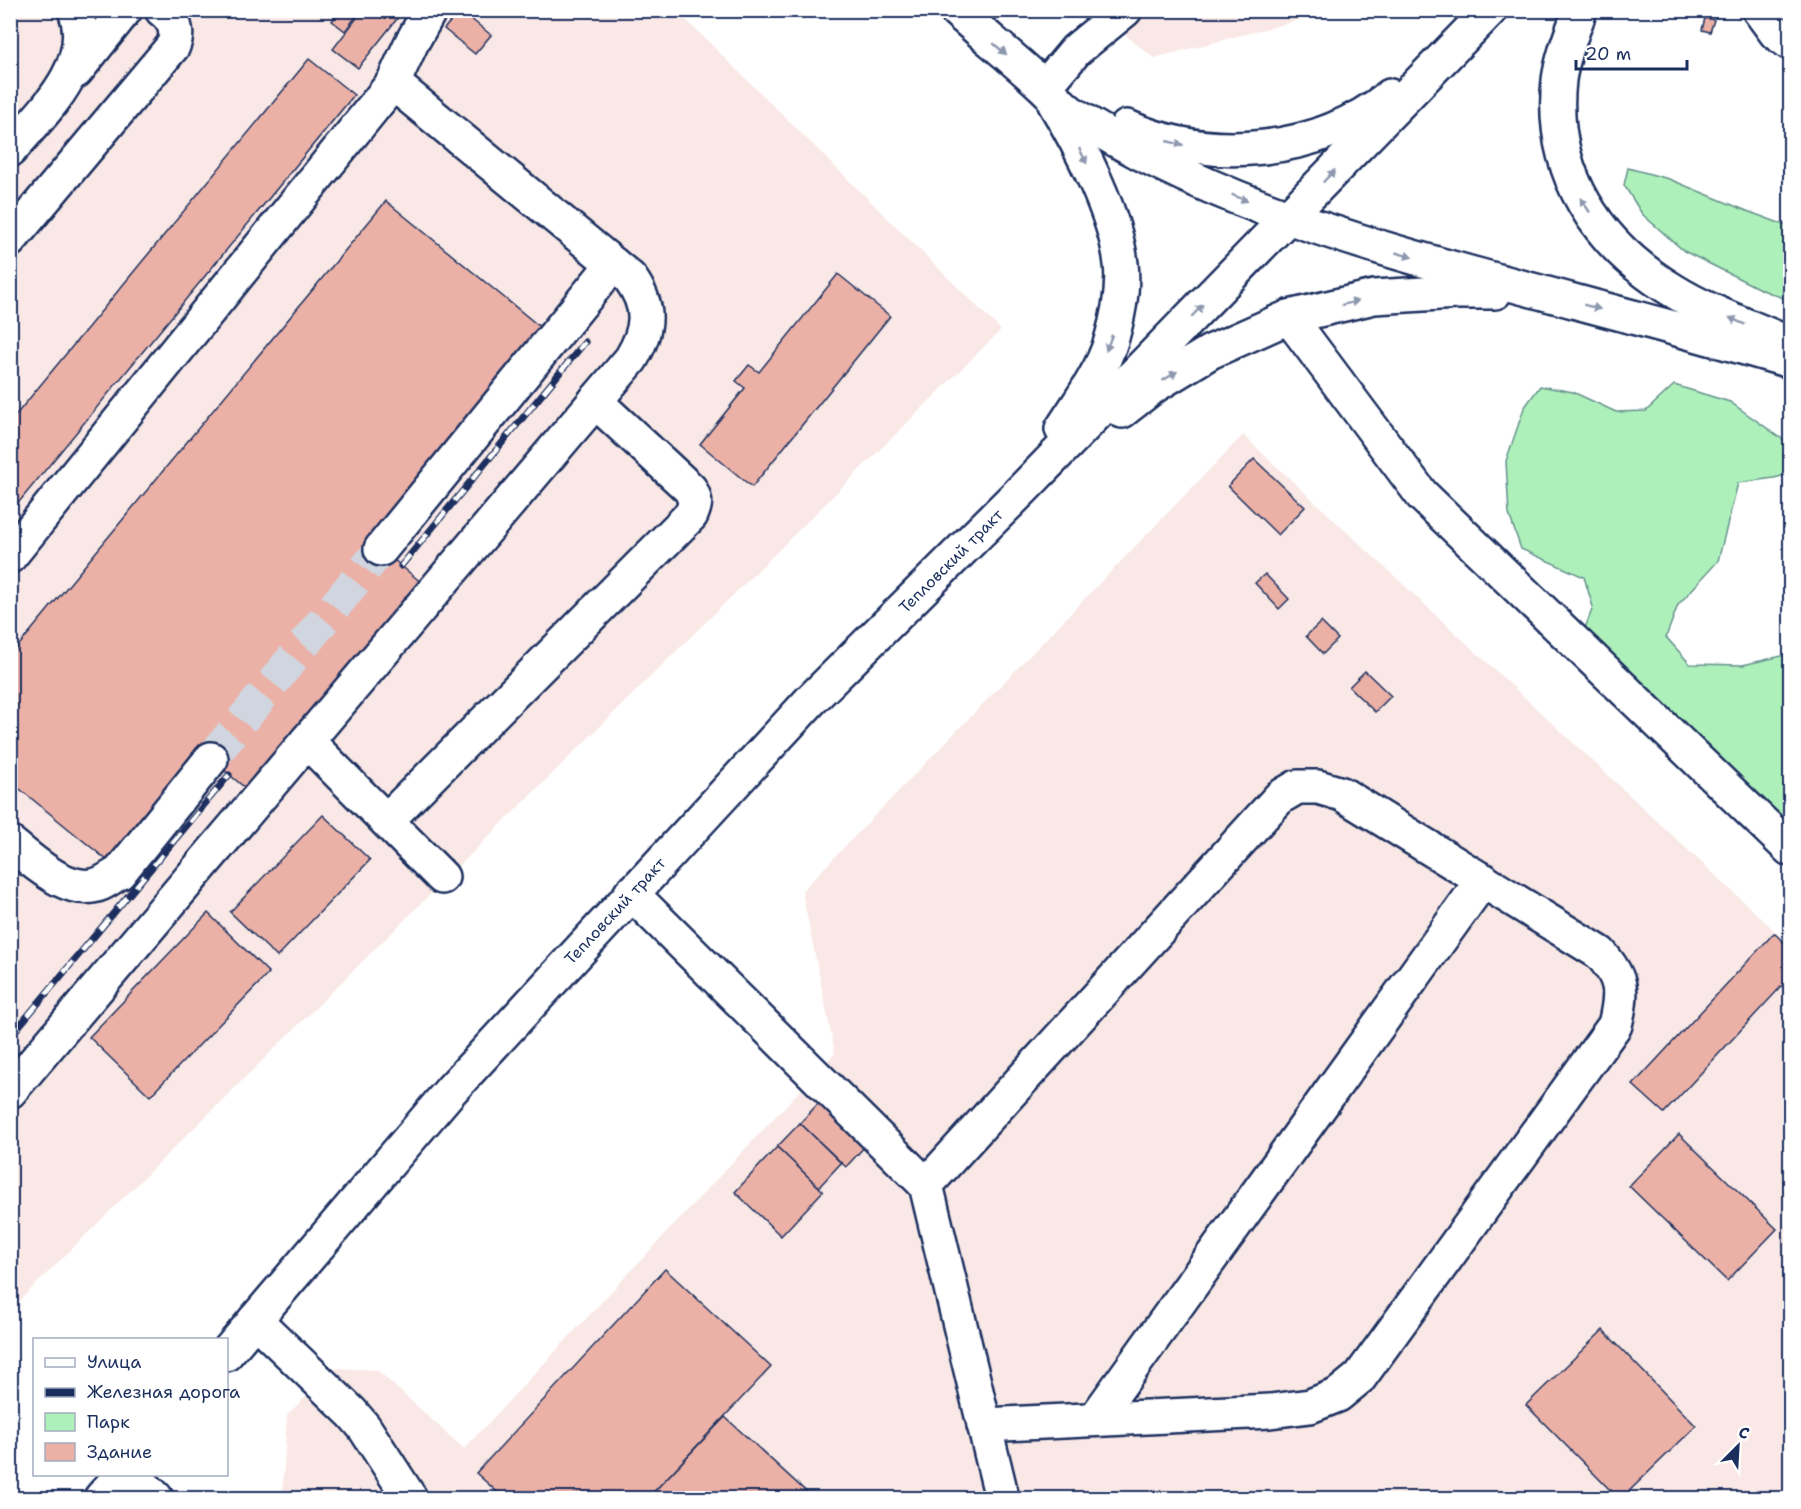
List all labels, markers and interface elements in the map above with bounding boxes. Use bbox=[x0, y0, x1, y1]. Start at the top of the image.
scale bar bbox=[1576, 33, 1687, 71]
one-way arrow bbox=[992, 42, 1007, 55]
text: 20 m bbox=[1585, 42, 1631, 66]
one-way arrow bbox=[1166, 139, 1185, 148]
one-way arrow bbox=[1078, 148, 1088, 165]
one-way arrow bbox=[1322, 169, 1336, 183]
one-way arrow bbox=[1231, 194, 1249, 203]
one-way arrow bbox=[1579, 198, 1591, 214]
one-way arrow bbox=[1395, 251, 1413, 260]
one-way arrow bbox=[1340, 297, 1359, 307]
one-way arrow bbox=[1583, 302, 1601, 312]
one-way arrow bbox=[1190, 304, 1204, 319]
one-way arrow bbox=[1728, 316, 1746, 326]
one-way arrow bbox=[1104, 334, 1114, 352]
one-way arrow bbox=[1162, 371, 1179, 382]
street label: Тепловский тракт bbox=[894, 504, 1008, 618]
street label: Тепловский тракт bbox=[560, 852, 671, 969]
legend bbox=[33, 1338, 228, 1476]
text: Улица bbox=[87, 1350, 141, 1374]
text: Железная дорога bbox=[87, 1380, 240, 1404]
text: Парк bbox=[87, 1410, 130, 1434]
north arrow bbox=[1708, 1416, 1768, 1476]
text: С bbox=[1735, 1421, 1753, 1444]
text: Здание bbox=[87, 1440, 152, 1464]

